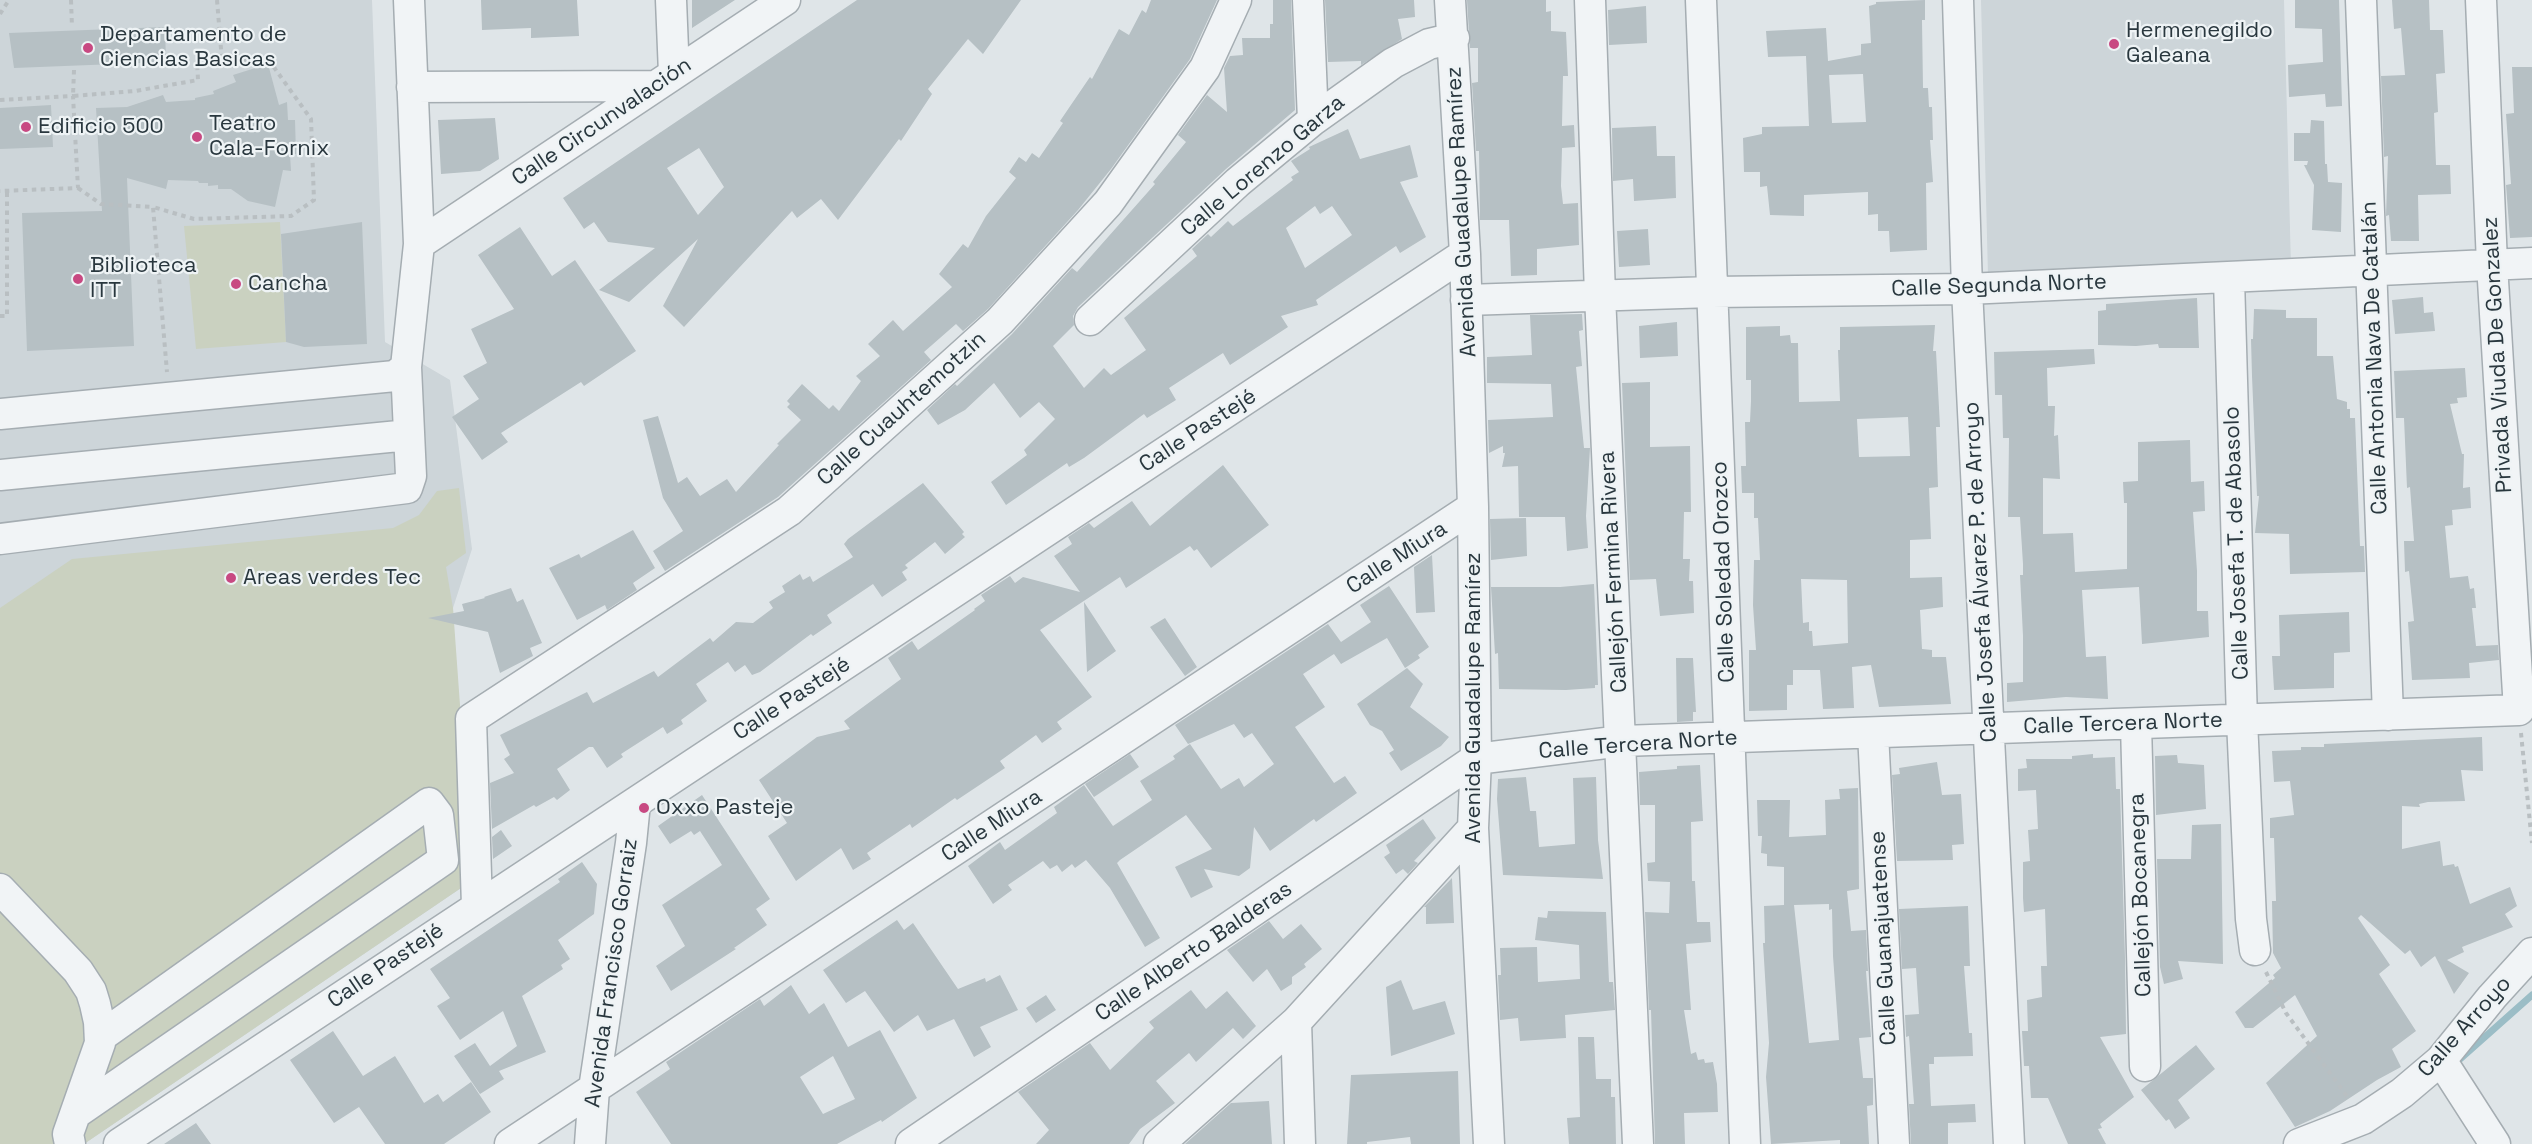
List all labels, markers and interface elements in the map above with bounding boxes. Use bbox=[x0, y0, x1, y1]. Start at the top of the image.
place label: Hermenegildo Galeana bbox=[2126, 18, 2273, 70]
place label: Departamento de Ciencias Basicas bbox=[100, 22, 287, 74]
marker: Hermenegildo Galeana bbox=[2107, 37, 2121, 51]
marker: Departamento de Ciencias Basicas bbox=[81, 41, 95, 55]
street label: Calle Circunvalación bbox=[507, 52, 697, 192]
street label: Avenida Guadalupe Ramírez bbox=[1441, 66, 1483, 358]
street label: Calle Lorenzo Garza bbox=[1176, 90, 1350, 242]
place label: Teatro Cala-Fornix bbox=[209, 111, 329, 162]
place label: Edificio 500 bbox=[38, 114, 164, 140]
marker: Edificio 500 bbox=[19, 120, 33, 134]
marker: Teatro Cala-Fornix bbox=[190, 130, 204, 144]
street label: Calle Antonia Nava De Catalán bbox=[2356, 201, 2394, 515]
street label: Privada Viuda De Gonzalez bbox=[2478, 216, 2518, 494]
place label: Biblioteca ITT bbox=[90, 253, 197, 304]
street label: Calle Segunda Norte bbox=[1891, 269, 2107, 303]
place label: Cancha bbox=[248, 271, 328, 297]
marker: Biblioteca ITT bbox=[71, 272, 85, 286]
marker: Cancha bbox=[229, 277, 243, 291]
street label: Calle Cuauhtemotzin bbox=[812, 326, 992, 492]
street label: Calle Pastejé bbox=[1134, 383, 1262, 479]
street label: Calle Josefa Álvarez P. de Arroyo bbox=[1959, 401, 2003, 743]
street label: Calle Josefa T. de Abasolo bbox=[2219, 406, 2255, 680]
street label: Callejón Fermina Rivera bbox=[1594, 450, 1634, 694]
street label: Calle Soledad Orozco bbox=[1707, 461, 1741, 683]
street label: Calle Miura bbox=[1342, 516, 1452, 600]
street label: Avenida Guadalupe Ramírez bbox=[1461, 553, 1487, 843]
place label: Areas verdes Tec bbox=[243, 565, 421, 591]
marker: Areas verdes Tec bbox=[224, 571, 238, 585]
street label: Calle Pastejé bbox=[728, 651, 856, 747]
street label: Calle Tercera Norte bbox=[2023, 707, 2223, 741]
street label: Calle Tercera Norte bbox=[1538, 725, 1738, 765]
street label: Calle Miura bbox=[937, 784, 1047, 868]
street label: Callejón Bocanegra bbox=[2124, 793, 2158, 997]
place label: Oxxo Pasteje bbox=[656, 795, 793, 821]
marker: Oxxo Pasteje bbox=[637, 801, 651, 815]
street label: Calle Guanajuatense bbox=[1865, 830, 1903, 1046]
street label: Avenida Francisco Gorraiz bbox=[580, 837, 644, 1109]
street label: Calle Alberto Balderas bbox=[1091, 876, 1297, 1028]
street label: Calle Pastejé bbox=[323, 918, 449, 1014]
street label: Calle Arroyo bbox=[2413, 971, 2517, 1083]

